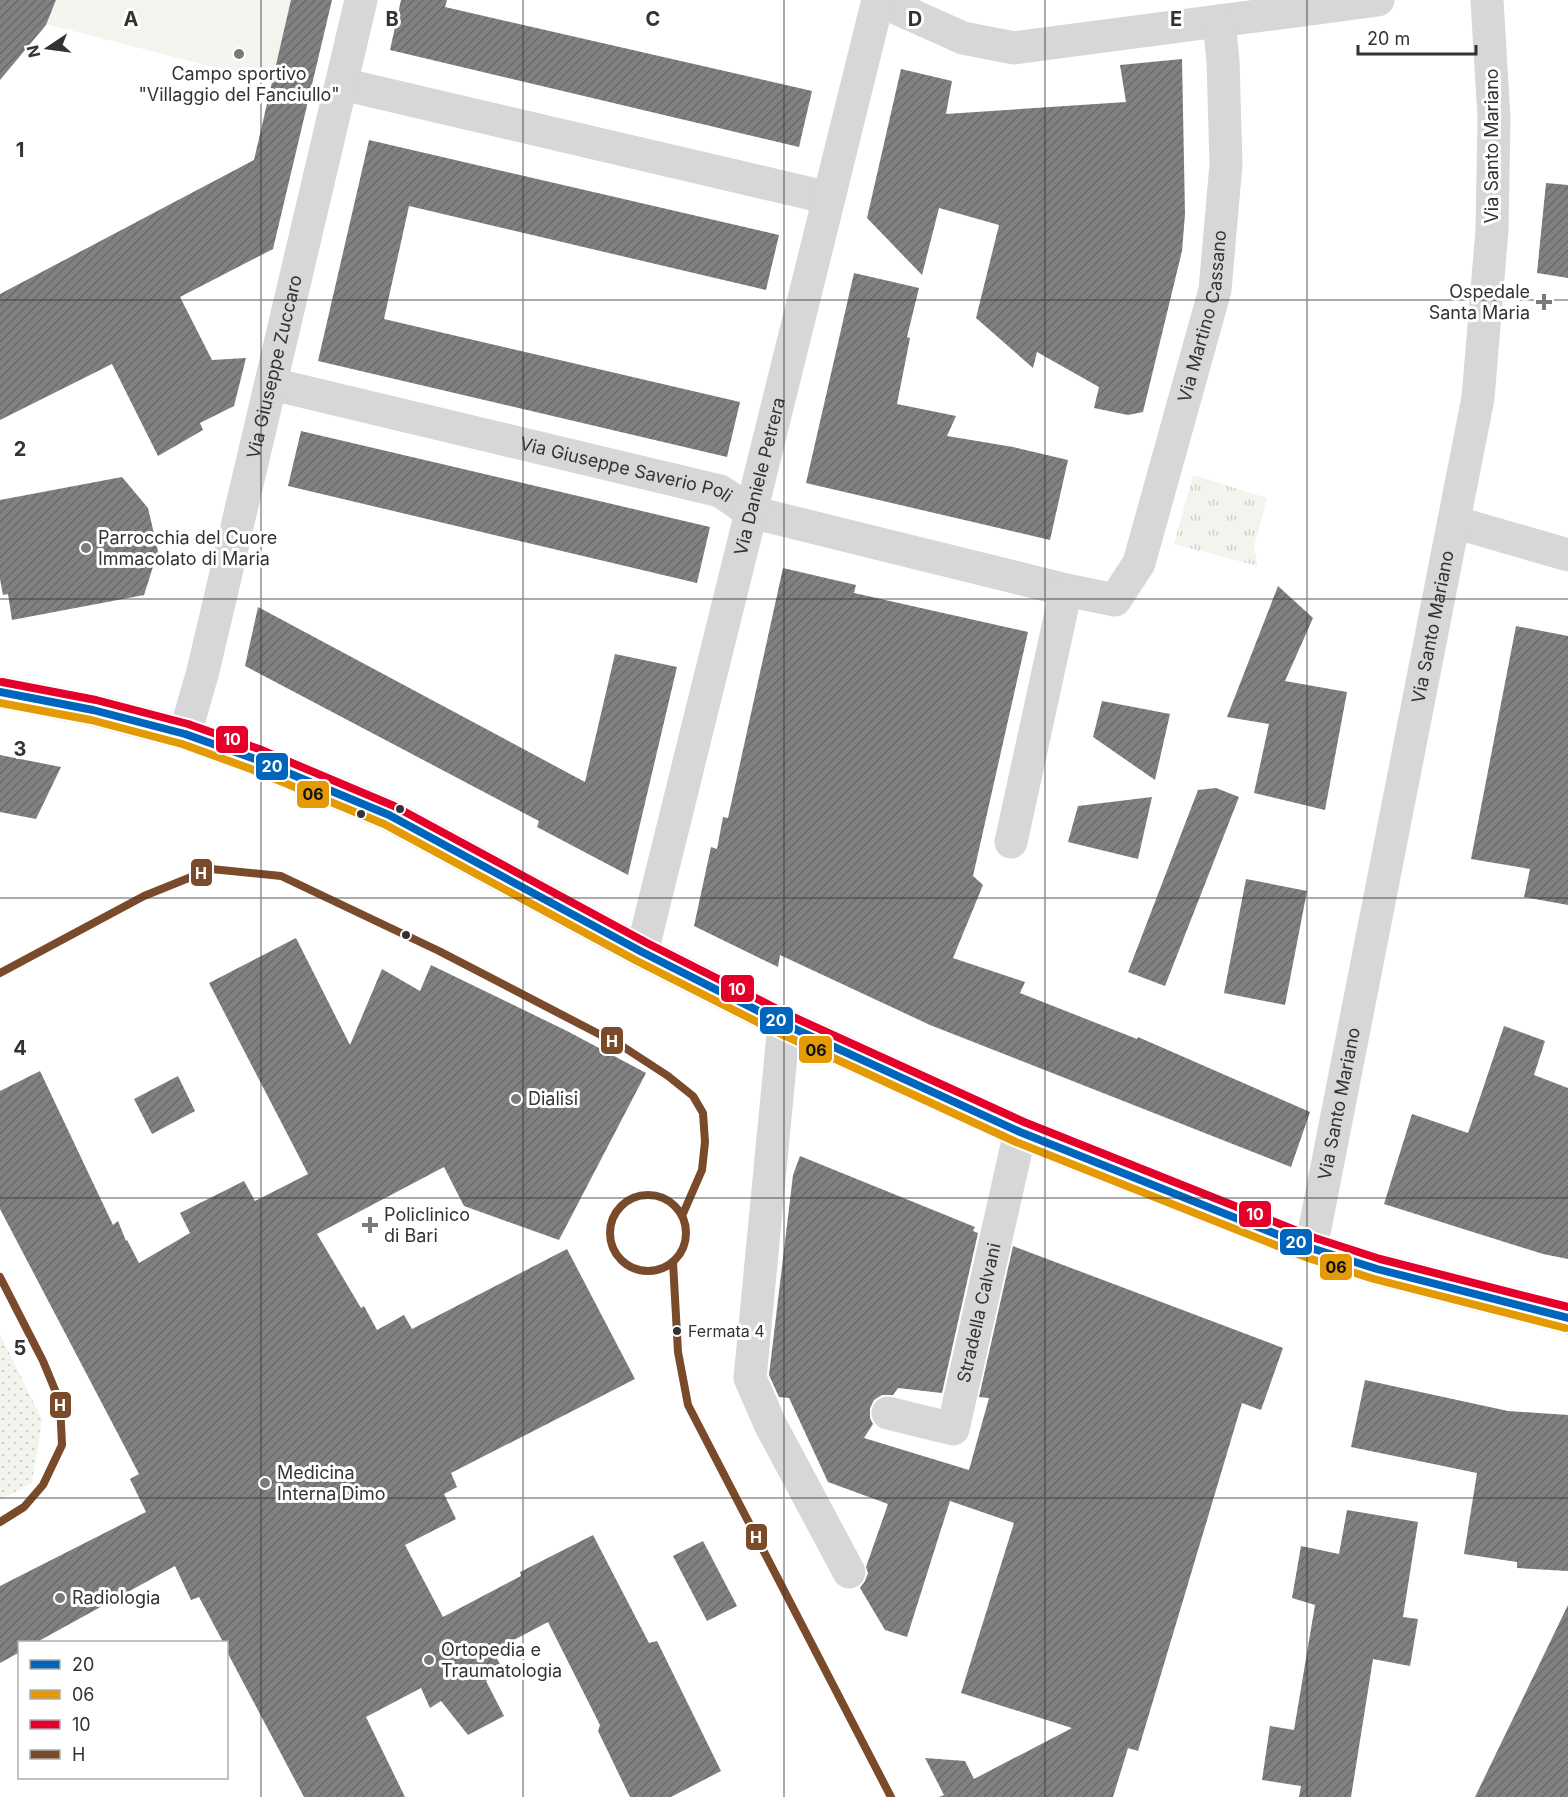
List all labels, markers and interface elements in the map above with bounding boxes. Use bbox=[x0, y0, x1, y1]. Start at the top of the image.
text: A bbox=[124, 7, 139, 31]
text: B bbox=[385, 7, 399, 31]
text: C bbox=[646, 7, 660, 31]
text: D bbox=[908, 7, 922, 31]
text: E bbox=[1170, 7, 1182, 31]
north arrow bbox=[18, 18, 78, 78]
scale bar bbox=[1358, 18, 1476, 56]
text: 20 m bbox=[1367, 28, 1410, 49]
text: N bbox=[22, 43, 45, 60]
marker: Campo sportivo "Villaggio del Fanciullo" bbox=[232, 47, 246, 61]
place label: Campo sportivo "Villaggio del Fanciullo" bbox=[138, 63, 340, 105]
street label: Via Santo Mariano bbox=[1481, 68, 1502, 224]
text: 1 bbox=[16, 138, 24, 162]
street label: Via Martino Cassano bbox=[1173, 229, 1230, 404]
street label: Via Giuseppe Zuccaro bbox=[242, 273, 306, 461]
place label: Ospedale Santa Maria bbox=[1429, 281, 1530, 323]
marker: Ospedale Santa Maria bbox=[1535, 293, 1553, 311]
street label: Via Daniele Petrera bbox=[730, 395, 789, 557]
street label: Via Giuseppe Saverio Poli bbox=[518, 433, 736, 506]
text: 2 bbox=[14, 437, 26, 461]
place label: Parrocchia del Cuore Immacolato di Maria bbox=[98, 527, 277, 569]
marker: Parrocchia del Cuore Immacolato di Maria bbox=[79, 541, 93, 555]
street label: Via Santo Mariano bbox=[1407, 549, 1458, 705]
line badge: 10 bbox=[215, 725, 249, 754]
text: 10 bbox=[223, 729, 241, 749]
text: 3 bbox=[14, 737, 26, 761]
line badge: 20 bbox=[255, 752, 289, 781]
text: 20 bbox=[262, 756, 283, 776]
line badge: 06 bbox=[296, 780, 330, 809]
text: 06 bbox=[302, 784, 324, 804]
unlabelled marker bbox=[394, 803, 406, 815]
unlabelled marker bbox=[355, 808, 367, 820]
line badge: H bbox=[190, 858, 213, 887]
text: H bbox=[195, 863, 207, 883]
unlabelled marker bbox=[400, 929, 412, 941]
line badge: 10 bbox=[720, 974, 755, 1003]
text: 10 bbox=[728, 979, 746, 999]
line badge: 20 bbox=[759, 1006, 794, 1035]
text: 20 bbox=[766, 1010, 787, 1030]
street label: Via Santo Mariano bbox=[1314, 1025, 1364, 1182]
line badge: H bbox=[600, 1026, 624, 1055]
text: H bbox=[606, 1031, 618, 1051]
line badge: 06 bbox=[798, 1035, 833, 1064]
text: 4 bbox=[13, 1036, 27, 1060]
text: 06 bbox=[805, 1040, 827, 1060]
place label: Dialisi bbox=[528, 1088, 578, 1109]
marker: Dialisi bbox=[509, 1092, 523, 1106]
line badge: 10 bbox=[1238, 1200, 1272, 1228]
place label: Policlinico di Bari bbox=[384, 1204, 470, 1246]
text: 10 bbox=[1246, 1204, 1264, 1224]
marker: Policlinico di Bari bbox=[361, 1216, 379, 1234]
line badge: 20 bbox=[1279, 1228, 1313, 1256]
text: 20 bbox=[1286, 1232, 1307, 1252]
street label: Stradella Calvani bbox=[953, 1241, 1005, 1385]
line badge: 06 bbox=[1319, 1253, 1353, 1281]
text: 06 bbox=[1325, 1257, 1347, 1277]
place label: Fermata 4 bbox=[688, 1321, 765, 1341]
marker: Fermata 4 bbox=[671, 1325, 683, 1337]
text: 5 bbox=[14, 1336, 26, 1360]
line badge: H bbox=[49, 1391, 72, 1419]
text: H bbox=[54, 1395, 66, 1415]
place label: Medicina Interna Dimo bbox=[277, 1462, 385, 1504]
marker: Medicina Interna Dimo bbox=[258, 1476, 272, 1490]
line badge: H bbox=[745, 1523, 768, 1551]
text: H bbox=[750, 1527, 762, 1547]
place label: Radiologia bbox=[72, 1587, 160, 1608]
marker: Radiologia bbox=[53, 1591, 67, 1605]
place label: Ortopedia e Traumatologia bbox=[441, 1639, 562, 1681]
legend bbox=[18, 1641, 228, 1779]
marker: Ortopedia e Traumatologia bbox=[422, 1653, 436, 1667]
text: 20 bbox=[72, 1654, 94, 1675]
text: 06 bbox=[72, 1684, 95, 1705]
text: 10 bbox=[72, 1714, 91, 1735]
text: H bbox=[72, 1744, 85, 1765]

